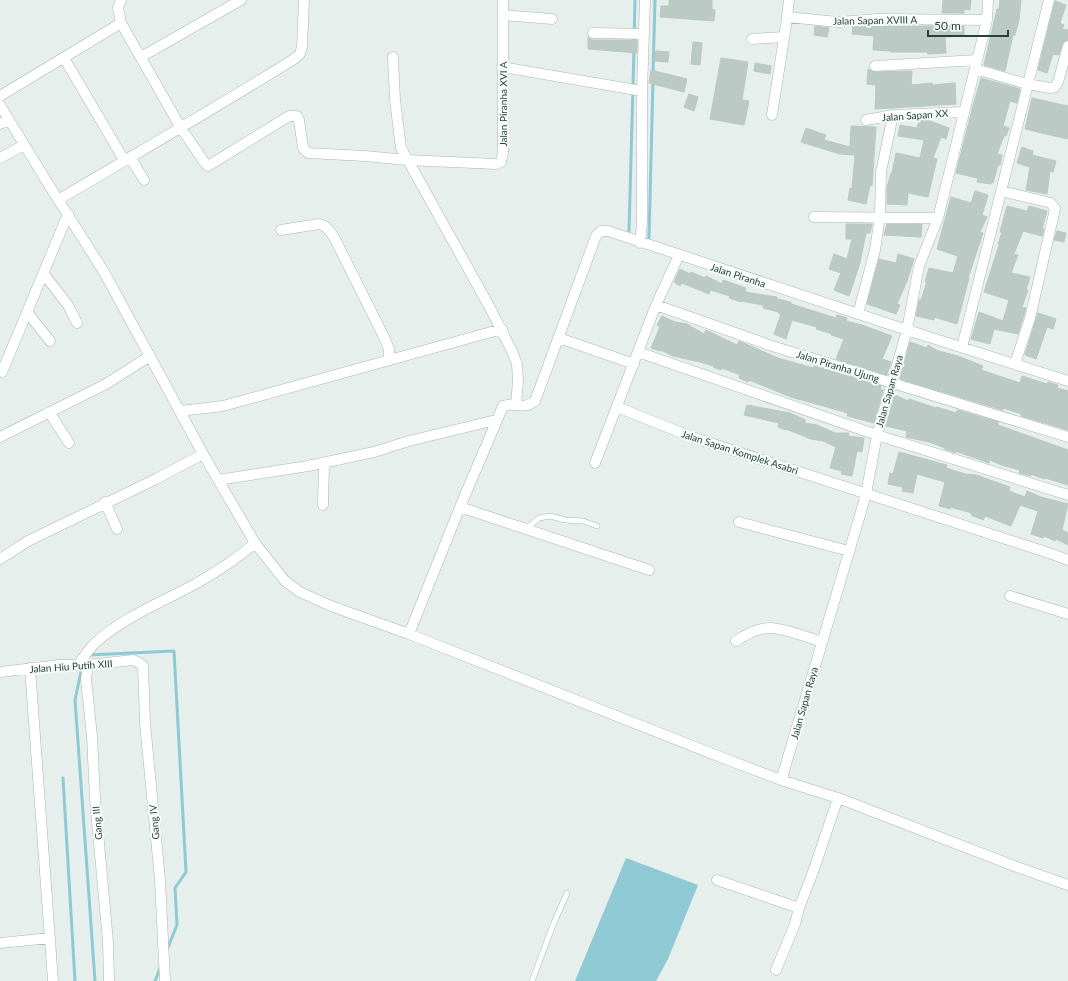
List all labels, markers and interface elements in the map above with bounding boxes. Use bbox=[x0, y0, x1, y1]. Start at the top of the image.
scale bar bbox=[928, 12, 1008, 38]
street label: Jalan Sapan XVIII A bbox=[833, 13, 917, 27]
text: 50 m bbox=[934, 18, 961, 33]
street label: Jalan Piranha XVI A bbox=[497, 61, 509, 147]
street label: Jalan Sapan XX bbox=[881, 107, 949, 123]
street label: Jalan Piranha bbox=[709, 260, 767, 290]
street label: Jalan Piranha Ujung bbox=[795, 348, 881, 384]
street label: Jalan Sapan Raya bbox=[873, 353, 905, 428]
street label: Jalan Sapan Komplek Asabri bbox=[680, 427, 800, 477]
street label: Jalan Hiu Putih XIII bbox=[29, 657, 113, 675]
street label: Jalan Sapan Raya bbox=[788, 665, 820, 740]
street label: Gang IV bbox=[146, 804, 162, 840]
street label: Gang III bbox=[90, 806, 104, 840]

